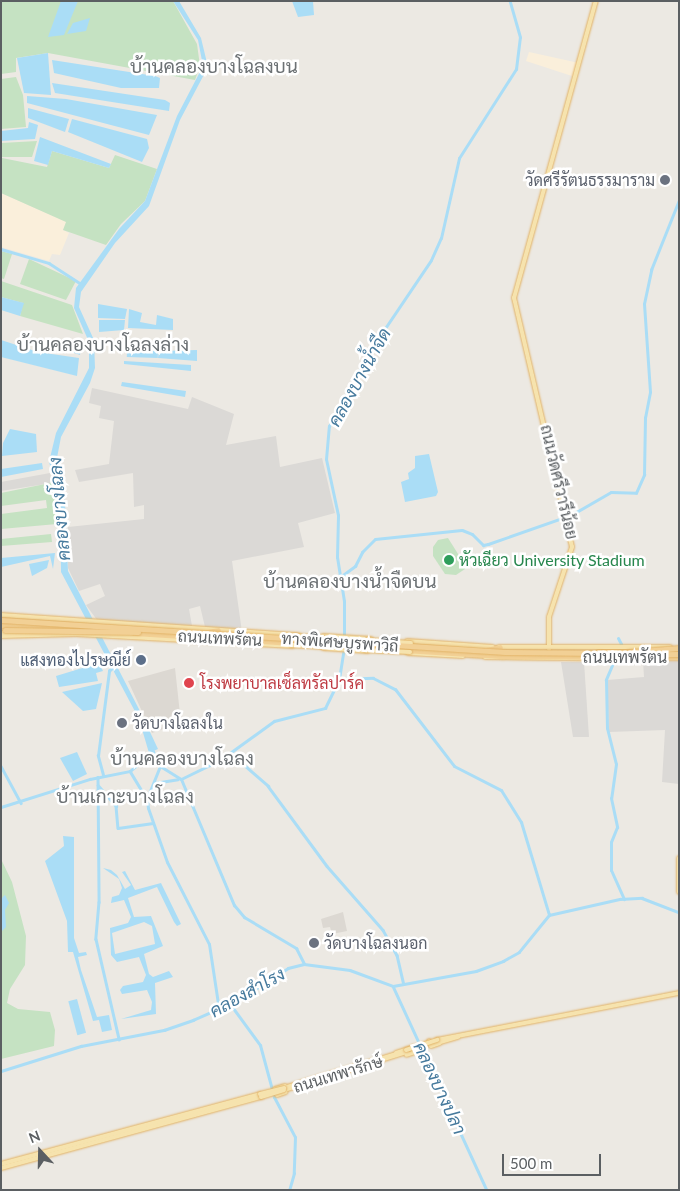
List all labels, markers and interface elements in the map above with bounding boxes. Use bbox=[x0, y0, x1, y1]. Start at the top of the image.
district label: บ้านคลองบางโฉลงบน bbox=[130, 55, 298, 77]
place label: วัดศรีรัตนธรรมาราม bbox=[525, 170, 655, 190]
marker: วัดศรีรัตนธรรมาราม bbox=[659, 174, 671, 186]
water label: คลองบางน้ำจืด bbox=[323, 324, 395, 430]
district label: บ้านคลองบางโฉลงล่าง bbox=[17, 333, 189, 355]
street label: ถนนวัดศรีวารีน้อย bbox=[536, 423, 582, 541]
water label: คลองบางโฉลง bbox=[44, 456, 74, 562]
place label: หัวเฉียว University Stadium bbox=[459, 550, 645, 570]
marker: หัวเฉียว University Stadium bbox=[443, 554, 455, 566]
district label: บ้านคลองบางน้ำจืดบน bbox=[263, 570, 437, 592]
street label: ถนนเทพรัตน bbox=[177, 626, 263, 650]
street label: ทางพิเศษบูรพาวิถี bbox=[281, 628, 399, 656]
street label: ถนนเทพรัตน bbox=[583, 647, 667, 667]
place label: แสงทองไปรษณีย์ bbox=[20, 650, 131, 670]
marker: แสงทองไปรษณีย์ bbox=[135, 654, 147, 666]
place label: โรงพยาบาลเซ็ลทรัลปาร์ค bbox=[200, 673, 364, 693]
marker: โรงพยาบาลเซ็ลทรัลปาร์ค bbox=[182, 676, 196, 690]
place label: วัดบางโฉลงใน bbox=[132, 713, 223, 733]
marker: วัดบางโฉลงใน bbox=[116, 717, 128, 729]
district label: บ้านคลองบางโฉลง bbox=[110, 747, 254, 769]
district label: บ้านเกาะบางโฉลง bbox=[56, 785, 194, 807]
place label: วัดบางโฉลงนอก bbox=[324, 933, 428, 953]
marker: วัดบางโฉลงนอก bbox=[308, 937, 320, 949]
water label: คลองสำโรง bbox=[206, 962, 288, 1022]
water label: คลองบางปลา bbox=[409, 1038, 471, 1138]
street label: ถนนเทพารักษ์ bbox=[291, 1051, 385, 1097]
north arrow bbox=[15, 1126, 65, 1176]
text: N bbox=[26, 1127, 43, 1146]
scale bar bbox=[505, 1144, 604, 1176]
text: 500 m bbox=[510, 1154, 552, 1172]

